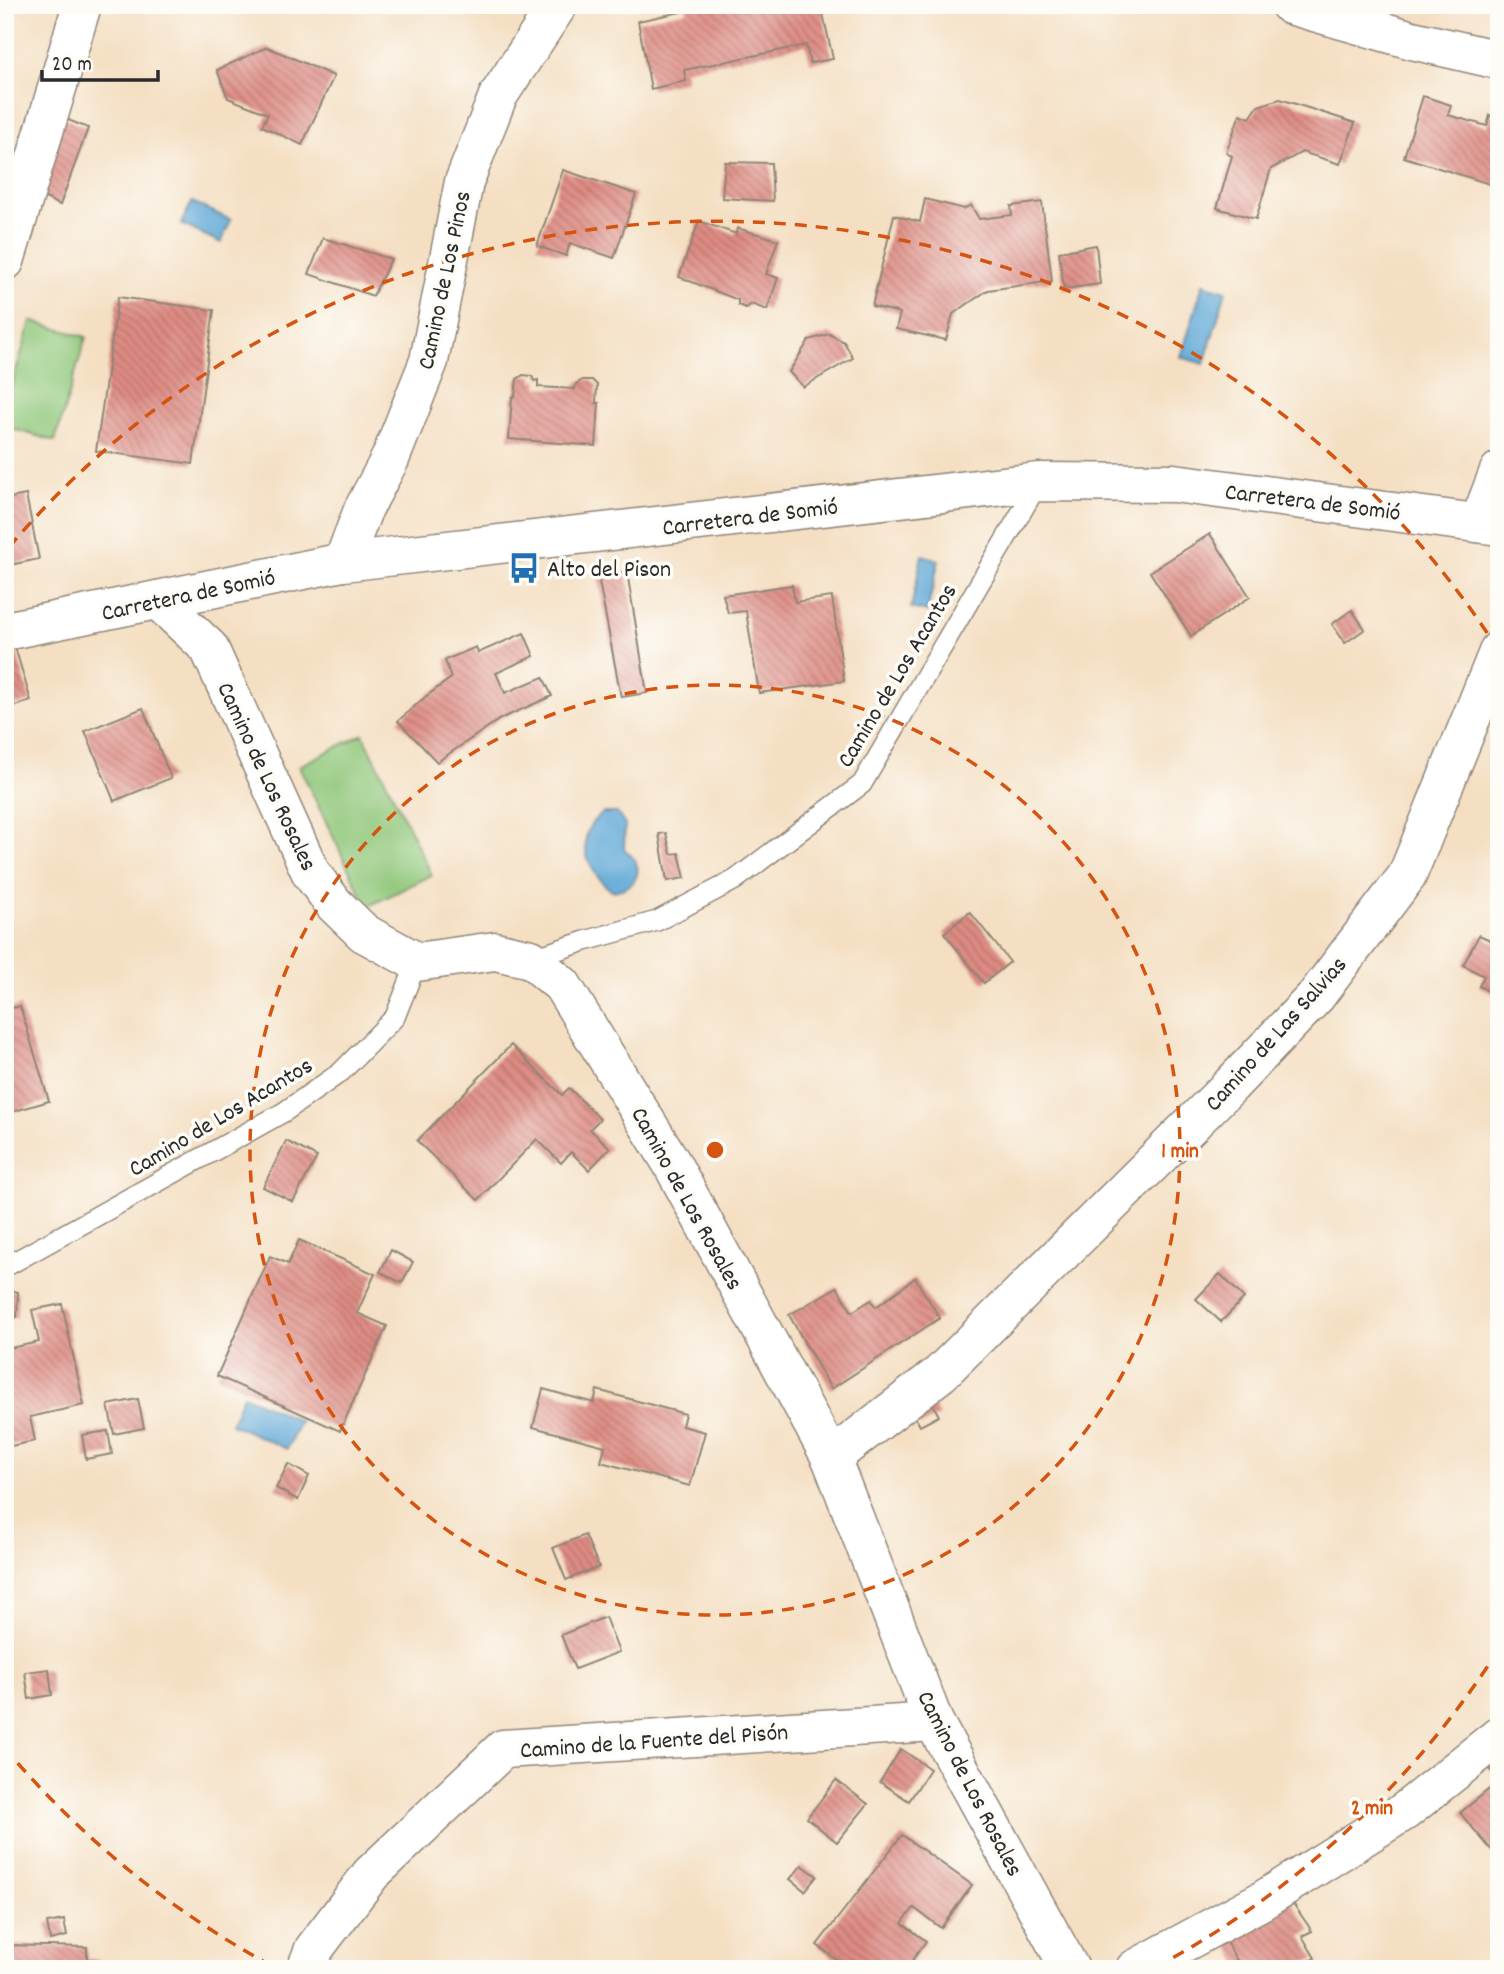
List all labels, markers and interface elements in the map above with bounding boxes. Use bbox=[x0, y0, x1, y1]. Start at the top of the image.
scale bar bbox=[42, 38, 158, 82]
text: 20 m bbox=[52, 51, 92, 81]
street label: Camino de Los Pinos bbox=[410, 188, 481, 373]
street label: Carretera de Somió bbox=[1223, 476, 1402, 532]
street label: Carretera de Somió bbox=[661, 491, 840, 547]
bus stop icon: Alto del Pison bbox=[507, 551, 541, 585]
place label: Alto del Pison bbox=[547, 554, 671, 588]
street label: Carretera de Somió bbox=[99, 562, 279, 632]
street label: Camino de Los Acantos bbox=[830, 578, 967, 775]
street label: Camino de Los Rosales bbox=[207, 677, 324, 877]
street label: Camino de Las Salvias bbox=[1198, 950, 1356, 1120]
street label: Camino de Los Acantos bbox=[123, 1050, 320, 1187]
street label: Camino de Los Rosales bbox=[621, 1102, 750, 1297]
centre of rings bbox=[703, 1138, 727, 1162]
text: 1 min bbox=[1161, 1138, 1199, 1168]
street label: Camino de Los Rosales bbox=[907, 1685, 1030, 1883]
street label: Camino de la Fuente del Pisón bbox=[519, 1717, 789, 1769]
text: 2 min bbox=[1351, 1795, 1393, 1825]

